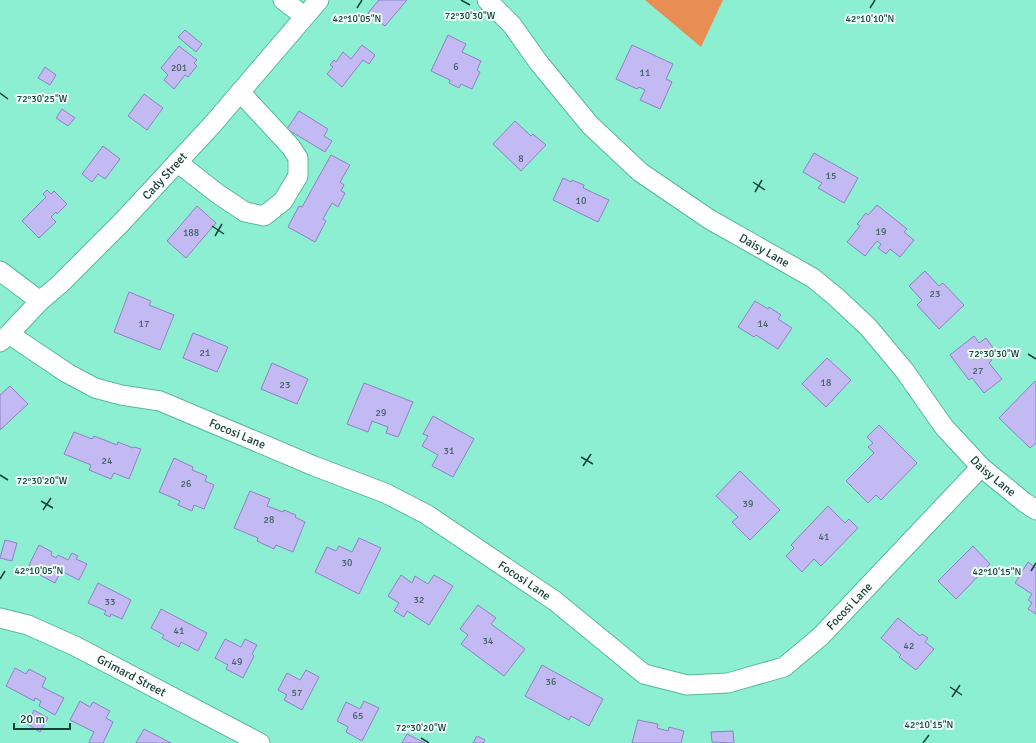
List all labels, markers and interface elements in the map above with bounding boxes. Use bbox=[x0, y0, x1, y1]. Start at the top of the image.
text: 72°30'30"W bbox=[445, 10, 496, 22]
text: 42°10'05"N bbox=[333, 13, 381, 25]
text: 42°10'10"N bbox=[846, 13, 894, 25]
house number: 6 bbox=[453, 61, 459, 73]
house number: 201 bbox=[171, 62, 187, 74]
house number: 11 bbox=[640, 67, 650, 79]
text: 72°30'25"W bbox=[17, 93, 68, 105]
street label: Cady Street bbox=[139, 150, 191, 203]
house number: 8 bbox=[518, 153, 524, 165]
house number: 15 bbox=[826, 170, 836, 182]
house number: 10 bbox=[576, 195, 586, 207]
house number: 19 bbox=[876, 226, 886, 238]
house number: 188 bbox=[183, 227, 199, 239]
street label: Daisy Lane bbox=[736, 231, 792, 271]
house number: 23 bbox=[930, 288, 940, 300]
house number: 17 bbox=[139, 318, 149, 330]
house number: 14 bbox=[758, 318, 769, 330]
house number: 21 bbox=[200, 347, 210, 359]
text: 72°30'30"W bbox=[969, 348, 1020, 360]
house number: 27 bbox=[973, 365, 983, 377]
house number: 18 bbox=[821, 377, 831, 389]
house number: 23 bbox=[280, 379, 290, 391]
house number: 29 bbox=[376, 407, 386, 419]
street label: Focosi Lane bbox=[207, 416, 268, 453]
house number: 31 bbox=[444, 445, 454, 457]
street label: Daisy Lane bbox=[967, 453, 1019, 500]
house number: 24 bbox=[102, 455, 113, 467]
text: 72°30'20"W bbox=[17, 475, 68, 487]
house number: 26 bbox=[181, 478, 191, 490]
house number: 39 bbox=[743, 498, 753, 510]
house number: 28 bbox=[264, 514, 274, 526]
house number: 41 bbox=[819, 531, 829, 543]
house number: 30 bbox=[342, 557, 352, 569]
street label: Focosi Lane bbox=[495, 558, 553, 604]
text: 42°10'05"N bbox=[15, 565, 63, 577]
text: 42°10'15"N bbox=[973, 566, 1021, 578]
street label: Focosi Lane bbox=[824, 580, 876, 633]
house number: 32 bbox=[414, 594, 424, 606]
house number: 33 bbox=[105, 596, 115, 608]
house number: 41 bbox=[174, 625, 184, 637]
house number: 34 bbox=[483, 635, 494, 647]
house number: 42 bbox=[904, 640, 914, 652]
street label: Grimard Street bbox=[94, 652, 168, 700]
house number: 49 bbox=[232, 656, 242, 668]
house number: 36 bbox=[546, 676, 556, 688]
house number: 57 bbox=[292, 687, 302, 699]
scale bar bbox=[14, 705, 70, 731]
house number: 65 bbox=[353, 710, 363, 722]
text: 20 m bbox=[20, 712, 45, 727]
text: 42°10'15"N bbox=[905, 719, 953, 731]
text: 72°30'20"W bbox=[396, 722, 447, 734]

